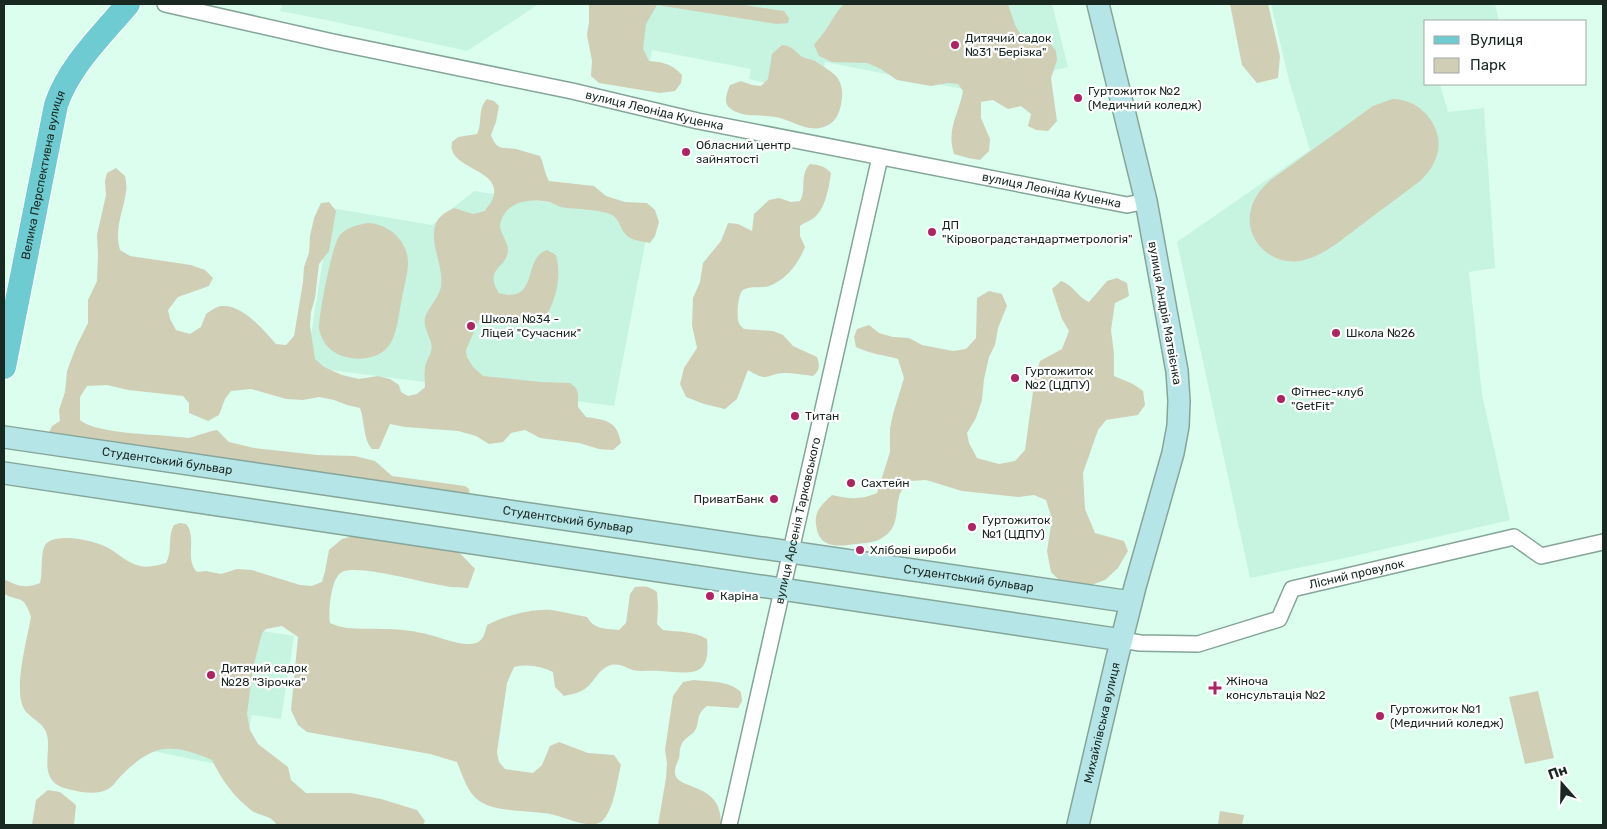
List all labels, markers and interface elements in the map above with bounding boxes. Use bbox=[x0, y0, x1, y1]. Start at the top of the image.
legend bbox=[1424, 20, 1587, 85]
place label: Дитячий садок №31 "Берізка" bbox=[965, 31, 1052, 59]
text: Вулиця bbox=[1470, 31, 1523, 49]
marker: Дитячий садок №31 "Берізка" bbox=[949, 39, 961, 51]
text: Парк bbox=[1470, 56, 1506, 74]
place label: Гуртожиток №2 (Медичний коледж) bbox=[1088, 84, 1202, 112]
street label: вулиця Леоніда Куценка bbox=[584, 87, 725, 133]
street label: Велика Перспективна вулиця bbox=[18, 88, 68, 261]
marker: Гуртожиток №2 (Медичний коледж) bbox=[1072, 92, 1084, 104]
place label: Обласний центр зайнятості bbox=[696, 138, 791, 166]
marker: Обласний центр зайнятості bbox=[680, 146, 692, 158]
street label: вулиця Леоніда Куценка bbox=[981, 170, 1122, 211]
place label: ДП "Кіровоградстандартметрологія" bbox=[942, 218, 1133, 246]
marker: ДП "Кіровоградстандартметрологія" bbox=[926, 226, 938, 238]
street label: вулиця Андрія Матвієнка bbox=[1146, 240, 1184, 386]
place label: Школа №34 - Ліцей "Сучасник" bbox=[481, 312, 581, 340]
marker: Школа №34 - Ліцей "Сучасник" bbox=[465, 320, 477, 332]
place label: Школа №26 bbox=[1346, 326, 1415, 340]
marker: Школа №26 bbox=[1330, 327, 1342, 339]
place label: Гуртожиток №2 (ЦДПУ) bbox=[1025, 364, 1094, 392]
marker: Гуртожиток №2 (ЦДПУ) bbox=[1009, 372, 1021, 384]
place label: Фітнес-клуб "GetFit" bbox=[1291, 385, 1364, 413]
marker: Фітнес-клуб "GetFit" bbox=[1275, 393, 1287, 405]
place label: Титан bbox=[805, 409, 839, 423]
marker: Титан bbox=[789, 410, 801, 422]
street label: вулиця Арсенія Тарковського bbox=[772, 436, 823, 605]
street label: Студентський бульвар bbox=[101, 444, 233, 477]
place label: Сахтейн bbox=[861, 476, 910, 490]
marker: Сахтейн bbox=[845, 477, 857, 489]
place label: ПриватБанк bbox=[693, 492, 765, 506]
marker: ПриватБанк bbox=[768, 493, 780, 505]
street label: Студентський бульвар bbox=[502, 503, 634, 536]
place label: Гуртожиток №1 (ЦДПУ) bbox=[982, 513, 1051, 541]
marker: Гуртожиток №1 (ЦДПУ) bbox=[966, 521, 978, 533]
place label: Хлібові вироби bbox=[870, 543, 956, 557]
marker: Хлібові вироби bbox=[854, 544, 866, 556]
street label: Лісний провулок bbox=[1308, 556, 1406, 592]
street label: Студентський бульвар bbox=[903, 562, 1035, 595]
place label: Каріна bbox=[720, 589, 758, 603]
marker: Каріна bbox=[704, 590, 716, 602]
place label: Дитячий садок №28 "Зірочка" bbox=[221, 661, 308, 689]
street label: Михайлівська вулиця bbox=[1081, 661, 1123, 785]
marker: Дитячий садок №28 "Зірочка" bbox=[205, 669, 217, 681]
place label: Жіноча консультація №2 bbox=[1226, 674, 1326, 702]
marker: Жіноча консультація №2 bbox=[1208, 681, 1222, 695]
place label: Гуртожиток №1 (Медичний коледж) bbox=[1390, 702, 1504, 730]
marker: Гуртожиток №1 (Медичний коледж) bbox=[1374, 710, 1386, 722]
north arrow bbox=[1537, 759, 1587, 809]
text: Пн bbox=[1546, 761, 1570, 784]

